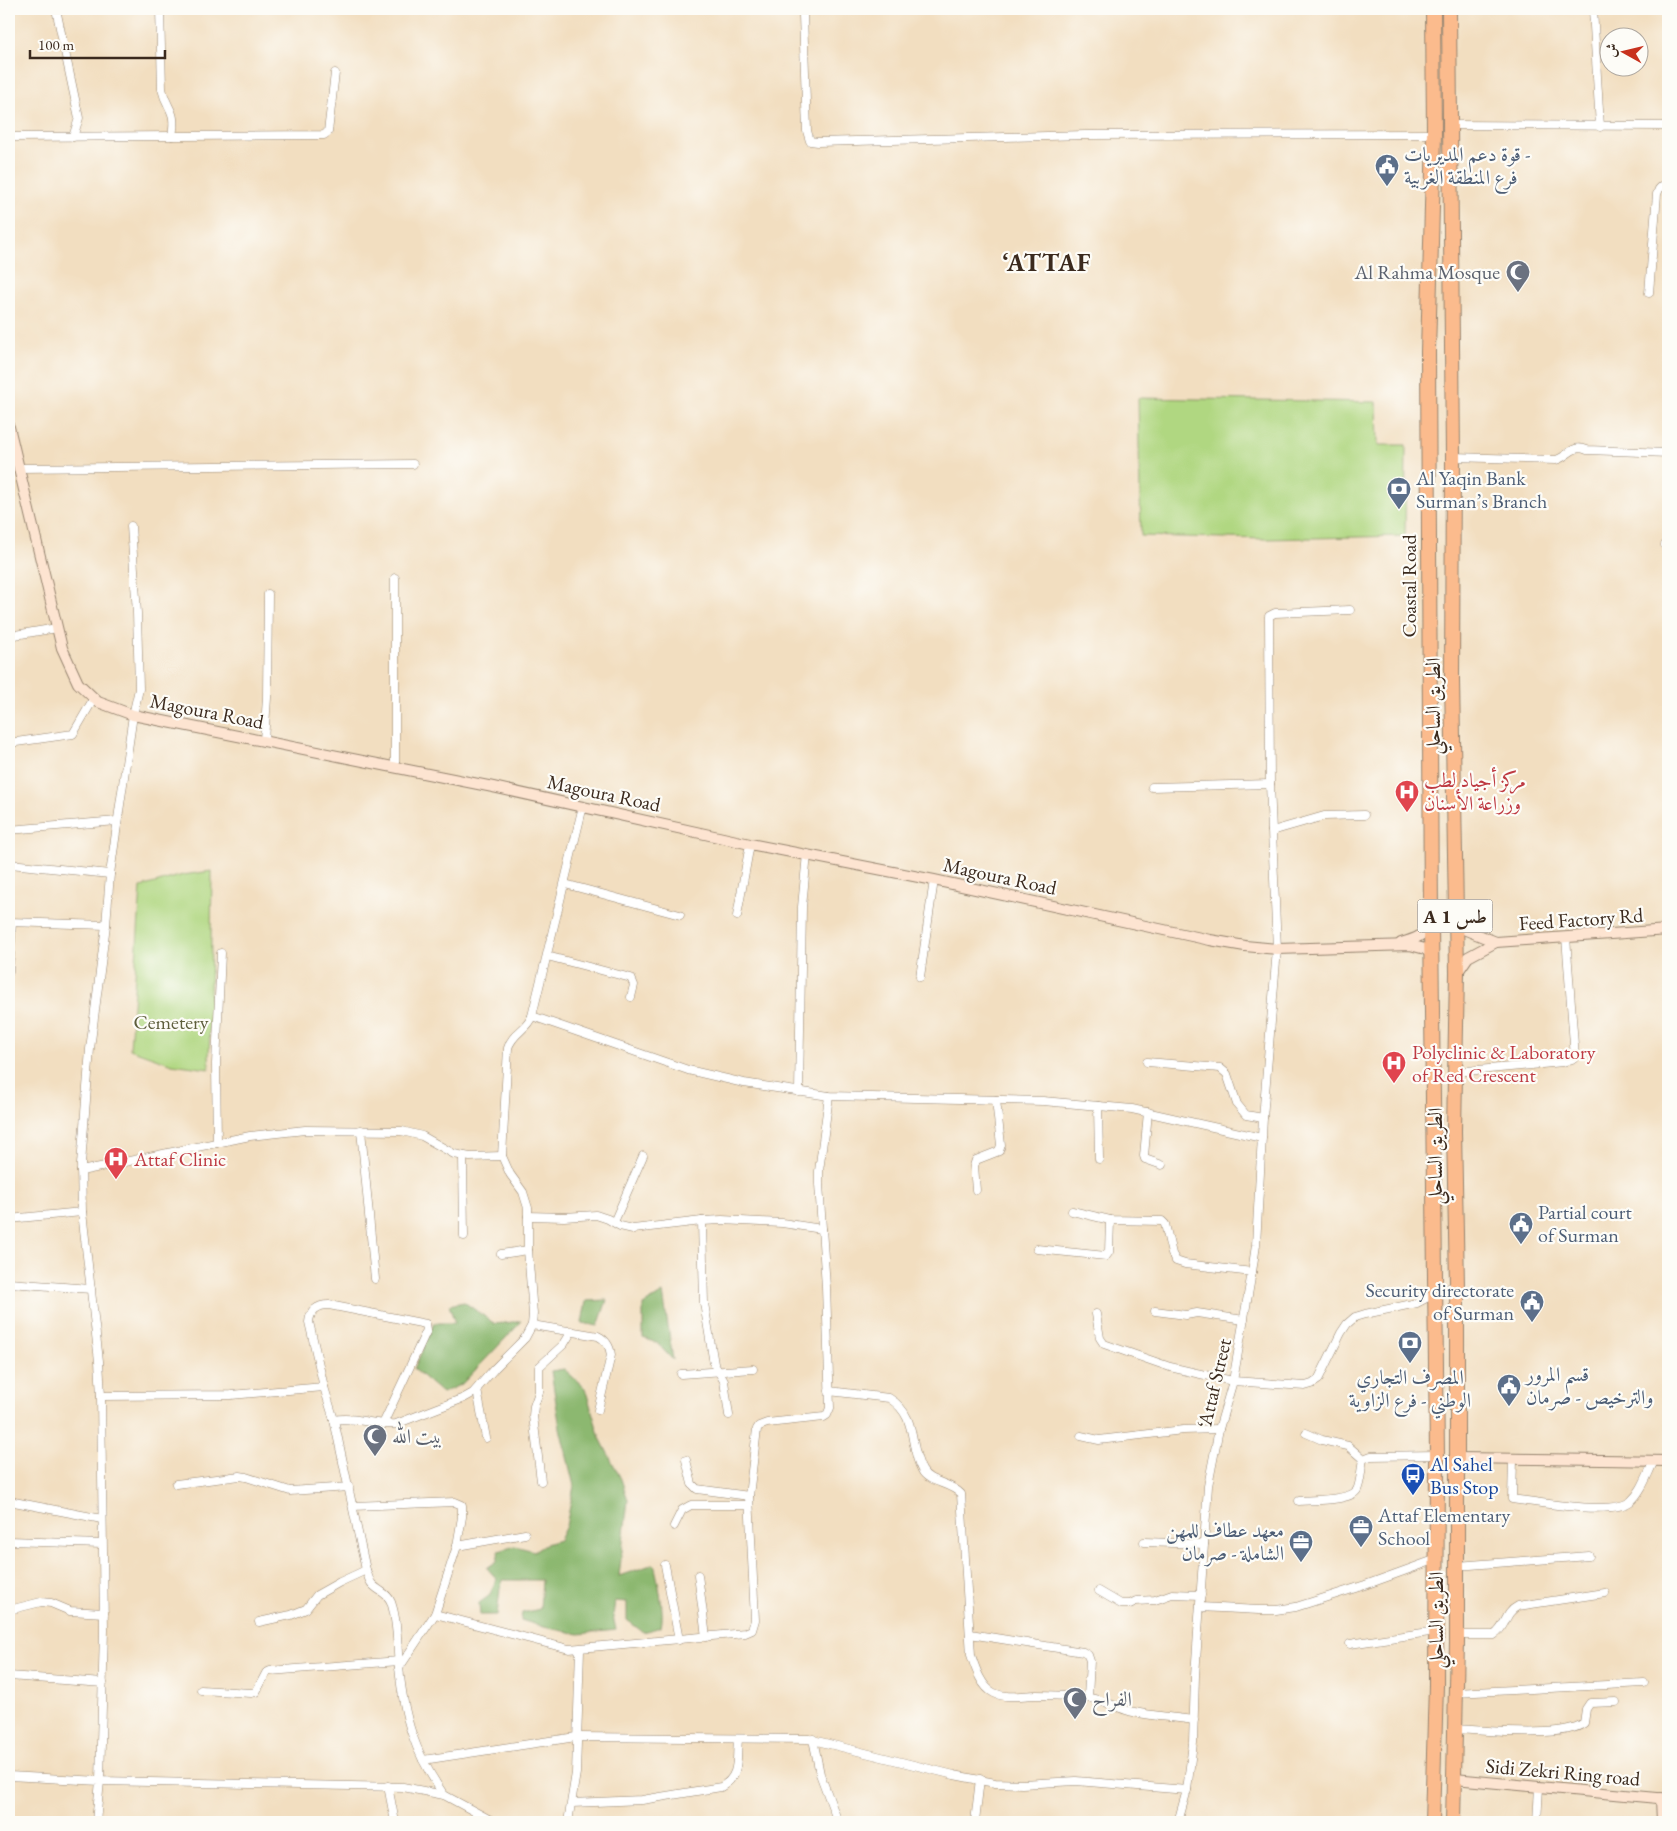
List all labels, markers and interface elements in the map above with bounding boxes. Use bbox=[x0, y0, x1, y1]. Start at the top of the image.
scale bar bbox=[30, 28, 165, 60]
north arrow bbox=[1600, 28, 1650, 78]
text: 100 m bbox=[38, 35, 75, 54]
text: ش bbox=[1601, 42, 1621, 58]
place label: قوة دعم المديريات - فرع المنطقة الغربية bbox=[1404, 141, 1530, 195]
public building icon: قوة دعم المديريات - فرع المنطقة الغربية bbox=[1374, 153, 1400, 187]
district label: ‘ATTAF bbox=[1003, 246, 1091, 278]
place label: Al Rahma Mosque bbox=[1354, 259, 1500, 285]
mosque icon: Al Rahma Mosque bbox=[1505, 259, 1531, 293]
place label: Al Yaqin Bank Surman’s Branch bbox=[1415, 465, 1547, 514]
bank icon: Al Yaqin Bank Surman’s Branch bbox=[1386, 476, 1412, 510]
street label: Coastal Road bbox=[1396, 534, 1422, 638]
street label: الطريق الساحلي bbox=[1420, 657, 1453, 755]
street label: Magoura Road bbox=[148, 687, 267, 735]
place label: مركز أجياد لطب وزراعة الأسنان bbox=[1424, 766, 1526, 816]
street label: Magoura Road bbox=[545, 768, 664, 818]
hospital icon: مركز أجياد لطب وزراعة الأسنان bbox=[1394, 779, 1420, 813]
street label: Magoura Road bbox=[941, 851, 1060, 901]
road number: A 1 طس bbox=[1418, 899, 1492, 932]
street label: Feed Factory Rd bbox=[1518, 902, 1645, 936]
park label: Cemetery bbox=[134, 1009, 209, 1035]
place label: Polyclinic & Laboratory of Red Crescent bbox=[1412, 1039, 1596, 1088]
hospital icon: Polyclinic & Laboratory of Red Crescent bbox=[1381, 1050, 1407, 1084]
street label: الطريق الساحلي bbox=[1422, 1107, 1455, 1205]
hospital icon: Attaf Clinic bbox=[103, 1146, 129, 1180]
place label: Attaf Clinic bbox=[133, 1146, 226, 1172]
place label: Partial court of Surman bbox=[1538, 1199, 1633, 1248]
public building icon: Partial court of Surman bbox=[1508, 1211, 1534, 1245]
place label: Security directorate of Surman bbox=[1365, 1277, 1514, 1326]
public building icon: Security directorate of Surman bbox=[1519, 1289, 1545, 1323]
bank icon: المصرف التجاري الوطني - فرع الزاوية bbox=[1397, 1330, 1423, 1364]
street label: ‘Attaf Street bbox=[1191, 1335, 1237, 1430]
place label: قسم المرور والترخيص - صرمان bbox=[1524, 1361, 1653, 1411]
place label: المصرف التجاري الوطني - فرع الزاوية bbox=[1349, 1364, 1471, 1419]
public building icon: قسم المرور والترخيص - صرمان bbox=[1496, 1373, 1522, 1407]
place label: بيت الله bbox=[392, 1421, 442, 1449]
mosque icon: بيت الله bbox=[362, 1423, 388, 1457]
place label: Al Sahel Bus Stop bbox=[1429, 1451, 1499, 1500]
bus stop icon: Al Sahel Bus Stop bbox=[1400, 1462, 1426, 1496]
place label: Attaf Elementary School bbox=[1377, 1502, 1510, 1551]
office icon: Attaf Elementary School bbox=[1348, 1514, 1374, 1548]
place label: معهد عطاف للمهن الشاملة - صرمان bbox=[1166, 1517, 1284, 1567]
office icon: معهد عطاف للمهن الشاملة - صرمان bbox=[1288, 1529, 1314, 1563]
street label: الطريق الساحلي bbox=[1423, 1571, 1456, 1669]
mosque icon: الفراح bbox=[1062, 1686, 1088, 1720]
place label: الفراح bbox=[1092, 1686, 1132, 1717]
street label: Sidi Zekri Ring road bbox=[1485, 1752, 1642, 1792]

